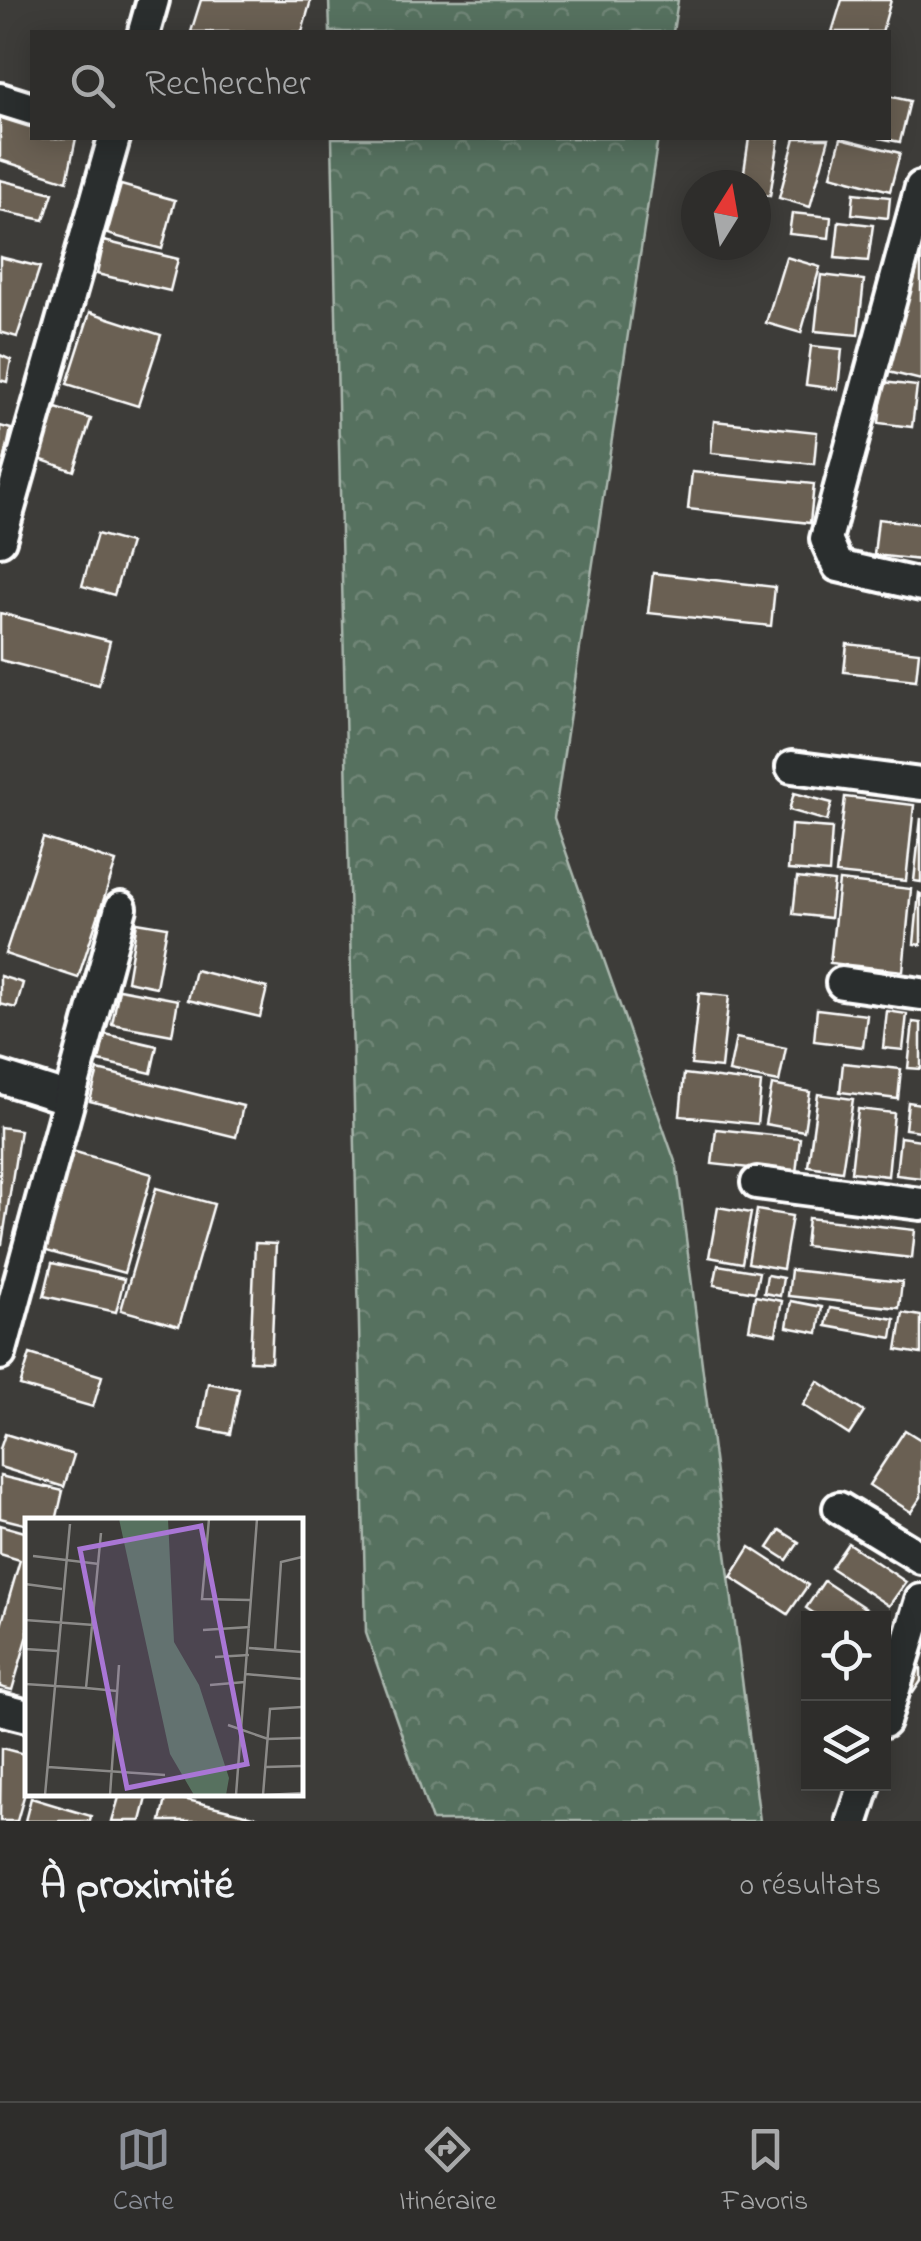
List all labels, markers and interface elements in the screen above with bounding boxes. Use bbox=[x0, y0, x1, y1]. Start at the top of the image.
search box bbox=[30, 30, 891, 140]
text: Rechercher bbox=[145, 57, 311, 113]
icon: search bbox=[65, 58, 120, 113]
north arrow bbox=[681, 170, 771, 260]
inset map bbox=[25, 1518, 302, 1796]
map controls bbox=[801, 1611, 891, 1791]
button: locate bbox=[801, 1611, 891, 1701]
button: layers bbox=[801, 1701, 891, 1791]
text: À proximité bbox=[40, 1856, 234, 1917]
text: 0 résultats bbox=[740, 1863, 881, 1910]
tab: Carte bbox=[113, 2122, 174, 2223]
tab: Itinéraire bbox=[399, 2122, 496, 2223]
tab: Favoris bbox=[722, 2122, 808, 2223]

